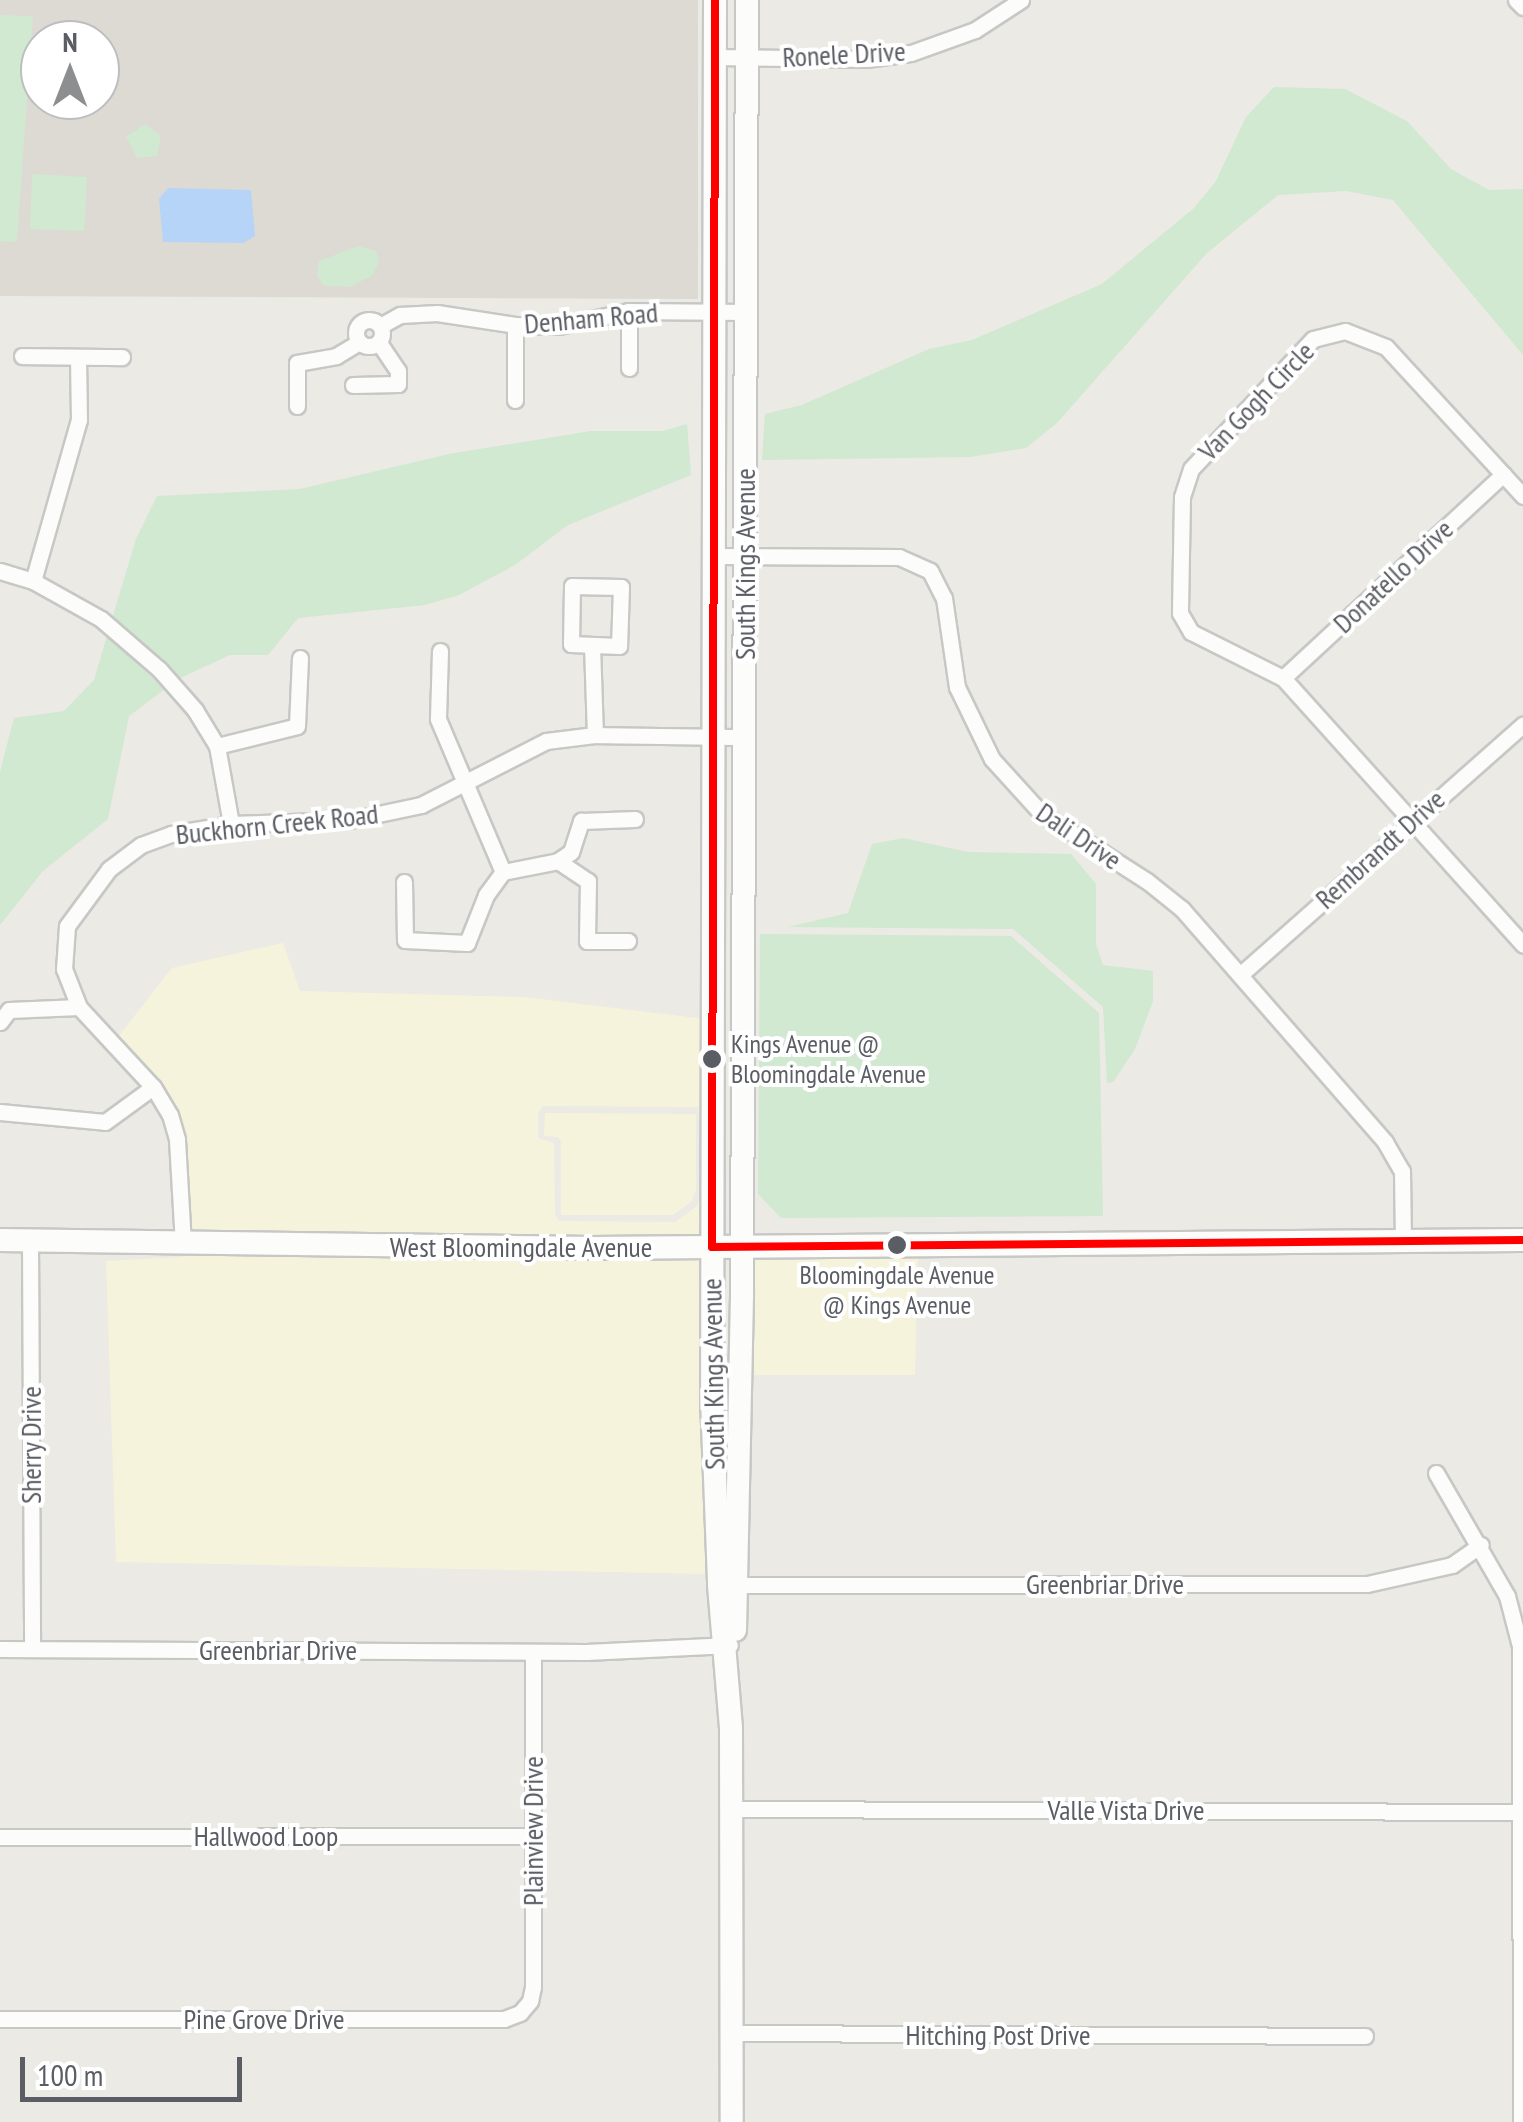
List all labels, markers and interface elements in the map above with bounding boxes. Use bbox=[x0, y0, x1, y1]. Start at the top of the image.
north arrow bbox=[20, 20, 120, 120]
text: N bbox=[62, 23, 78, 60]
street label: Ronele Drive bbox=[782, 34, 906, 74]
street label: Denham Road bbox=[523, 295, 659, 341]
street label: Van Gogh Circle bbox=[1191, 335, 1321, 467]
street label: South Kings Avenue bbox=[728, 468, 762, 660]
street label: Donatello Drive bbox=[1326, 512, 1460, 640]
street label: Rembrandt Drive bbox=[1309, 782, 1451, 916]
street label: Dali Drive bbox=[1030, 795, 1128, 877]
street label: Buckhorn Creek Road bbox=[174, 797, 380, 851]
place label: Kings Avenue @ Bloomingdale Avenue bbox=[731, 1028, 927, 1090]
marker: Kings Avenue @ Bloomingdale Avenue bbox=[702, 1049, 722, 1069]
street label: West Bloomingdale Avenue bbox=[389, 1230, 653, 1264]
marker: Bloomingdale Avenue @ Kings Avenue bbox=[887, 1235, 907, 1255]
place label: Bloomingdale Avenue @ Kings Avenue bbox=[799, 1259, 995, 1320]
street label: South Kings Avenue bbox=[695, 1277, 731, 1471]
street label: Sherry Drive bbox=[14, 1386, 48, 1504]
street label: Greenbriar Drive bbox=[1026, 1567, 1184, 1601]
street label: Greenbriar Drive bbox=[199, 1633, 357, 1667]
street label: Plainview Drive bbox=[516, 1756, 550, 1906]
street label: Valle Vista Drive bbox=[1047, 1793, 1205, 1827]
street label: Hallwood Loop bbox=[194, 1819, 338, 1853]
street label: Pine Grove Drive bbox=[184, 2002, 344, 2036]
street label: Hitching Post Drive bbox=[905, 2018, 1091, 2052]
scale bar bbox=[25, 2037, 248, 2099]
text: 100 m bbox=[37, 2055, 103, 2094]

